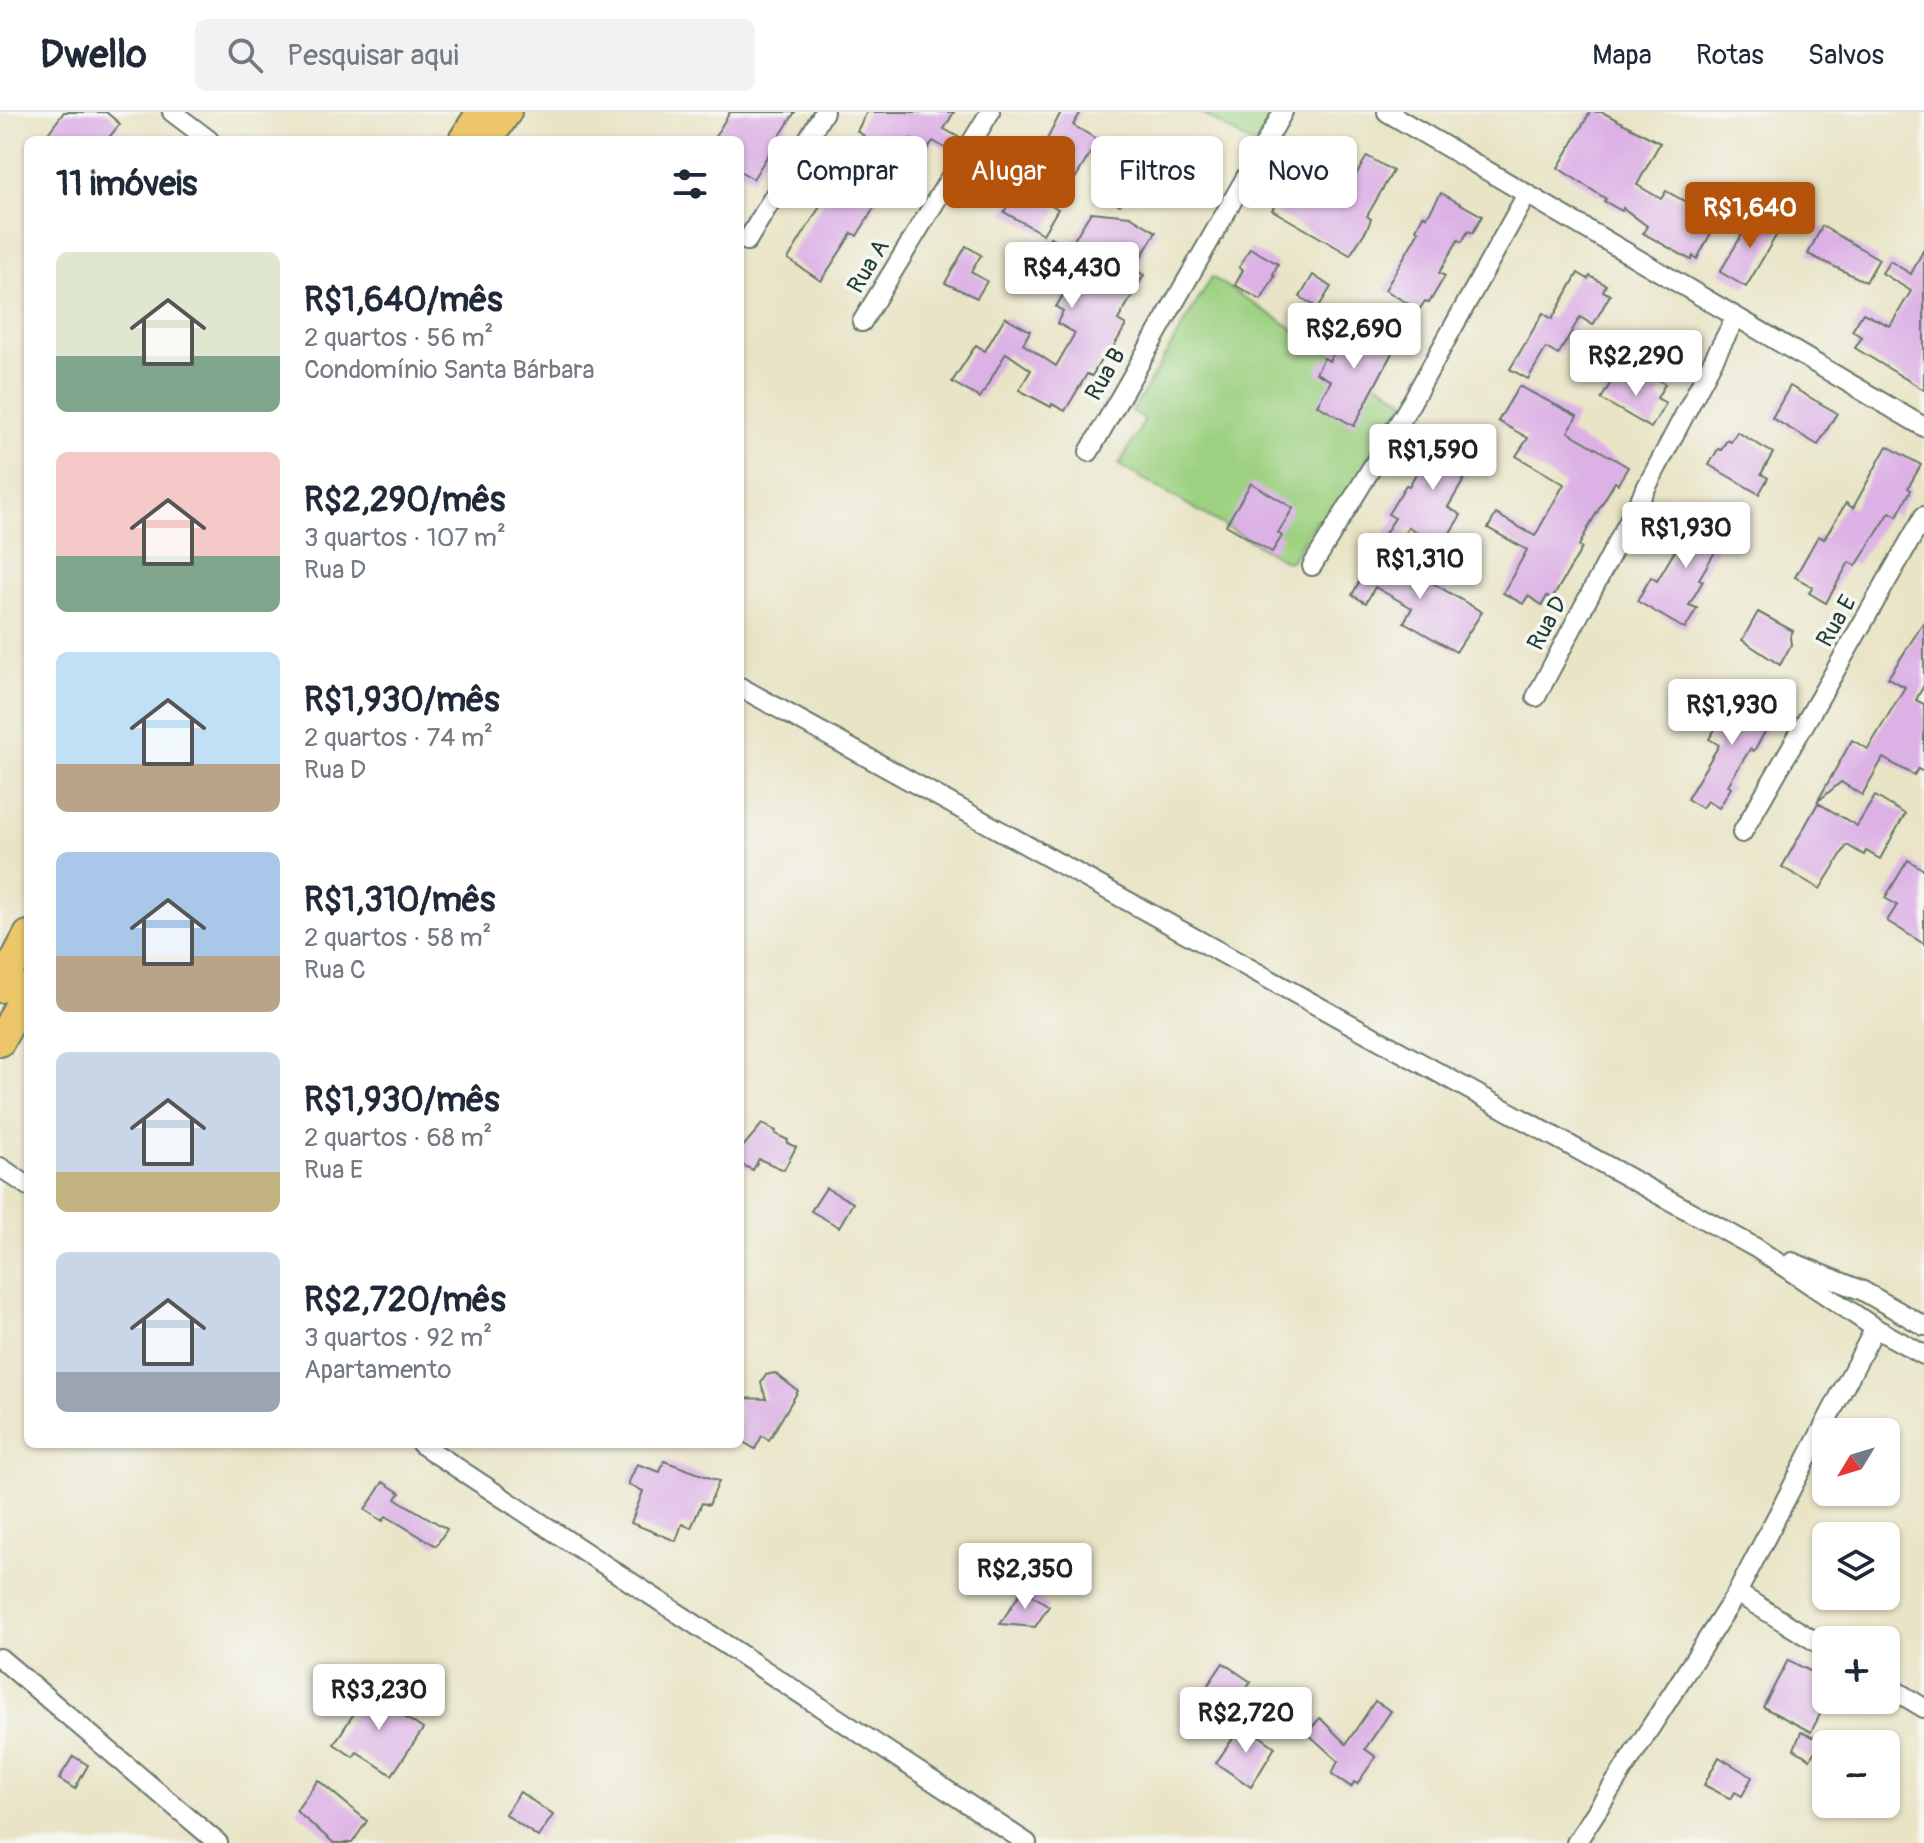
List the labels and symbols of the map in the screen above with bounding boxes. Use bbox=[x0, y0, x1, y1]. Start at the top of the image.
pin: R$1,640 bbox=[1676, 182, 1824, 250]
street label: Rua A bbox=[841, 234, 896, 299]
pin: R$4,430 bbox=[998, 242, 1146, 310]
pin: R$2,690 bbox=[1280, 303, 1428, 371]
pin: R$2,290 bbox=[1562, 330, 1710, 398]
street label: Rua B bbox=[1079, 343, 1132, 406]
pin: R$1,590 bbox=[1359, 424, 1507, 492]
pin: R$1,930 bbox=[1612, 502, 1760, 570]
pin: R$1,310 bbox=[1346, 533, 1494, 601]
street label: Rua E bbox=[1810, 590, 1863, 652]
street label: Rua D bbox=[1521, 591, 1574, 655]
pin: R$1,930 bbox=[1658, 679, 1806, 747]
north arrow bbox=[1812, 1418, 1900, 1506]
pin: R$2,350 bbox=[951, 1543, 1099, 1611]
pin: R$3,230 bbox=[305, 1664, 453, 1732]
pin: R$2,720 bbox=[1172, 1687, 1320, 1755]

